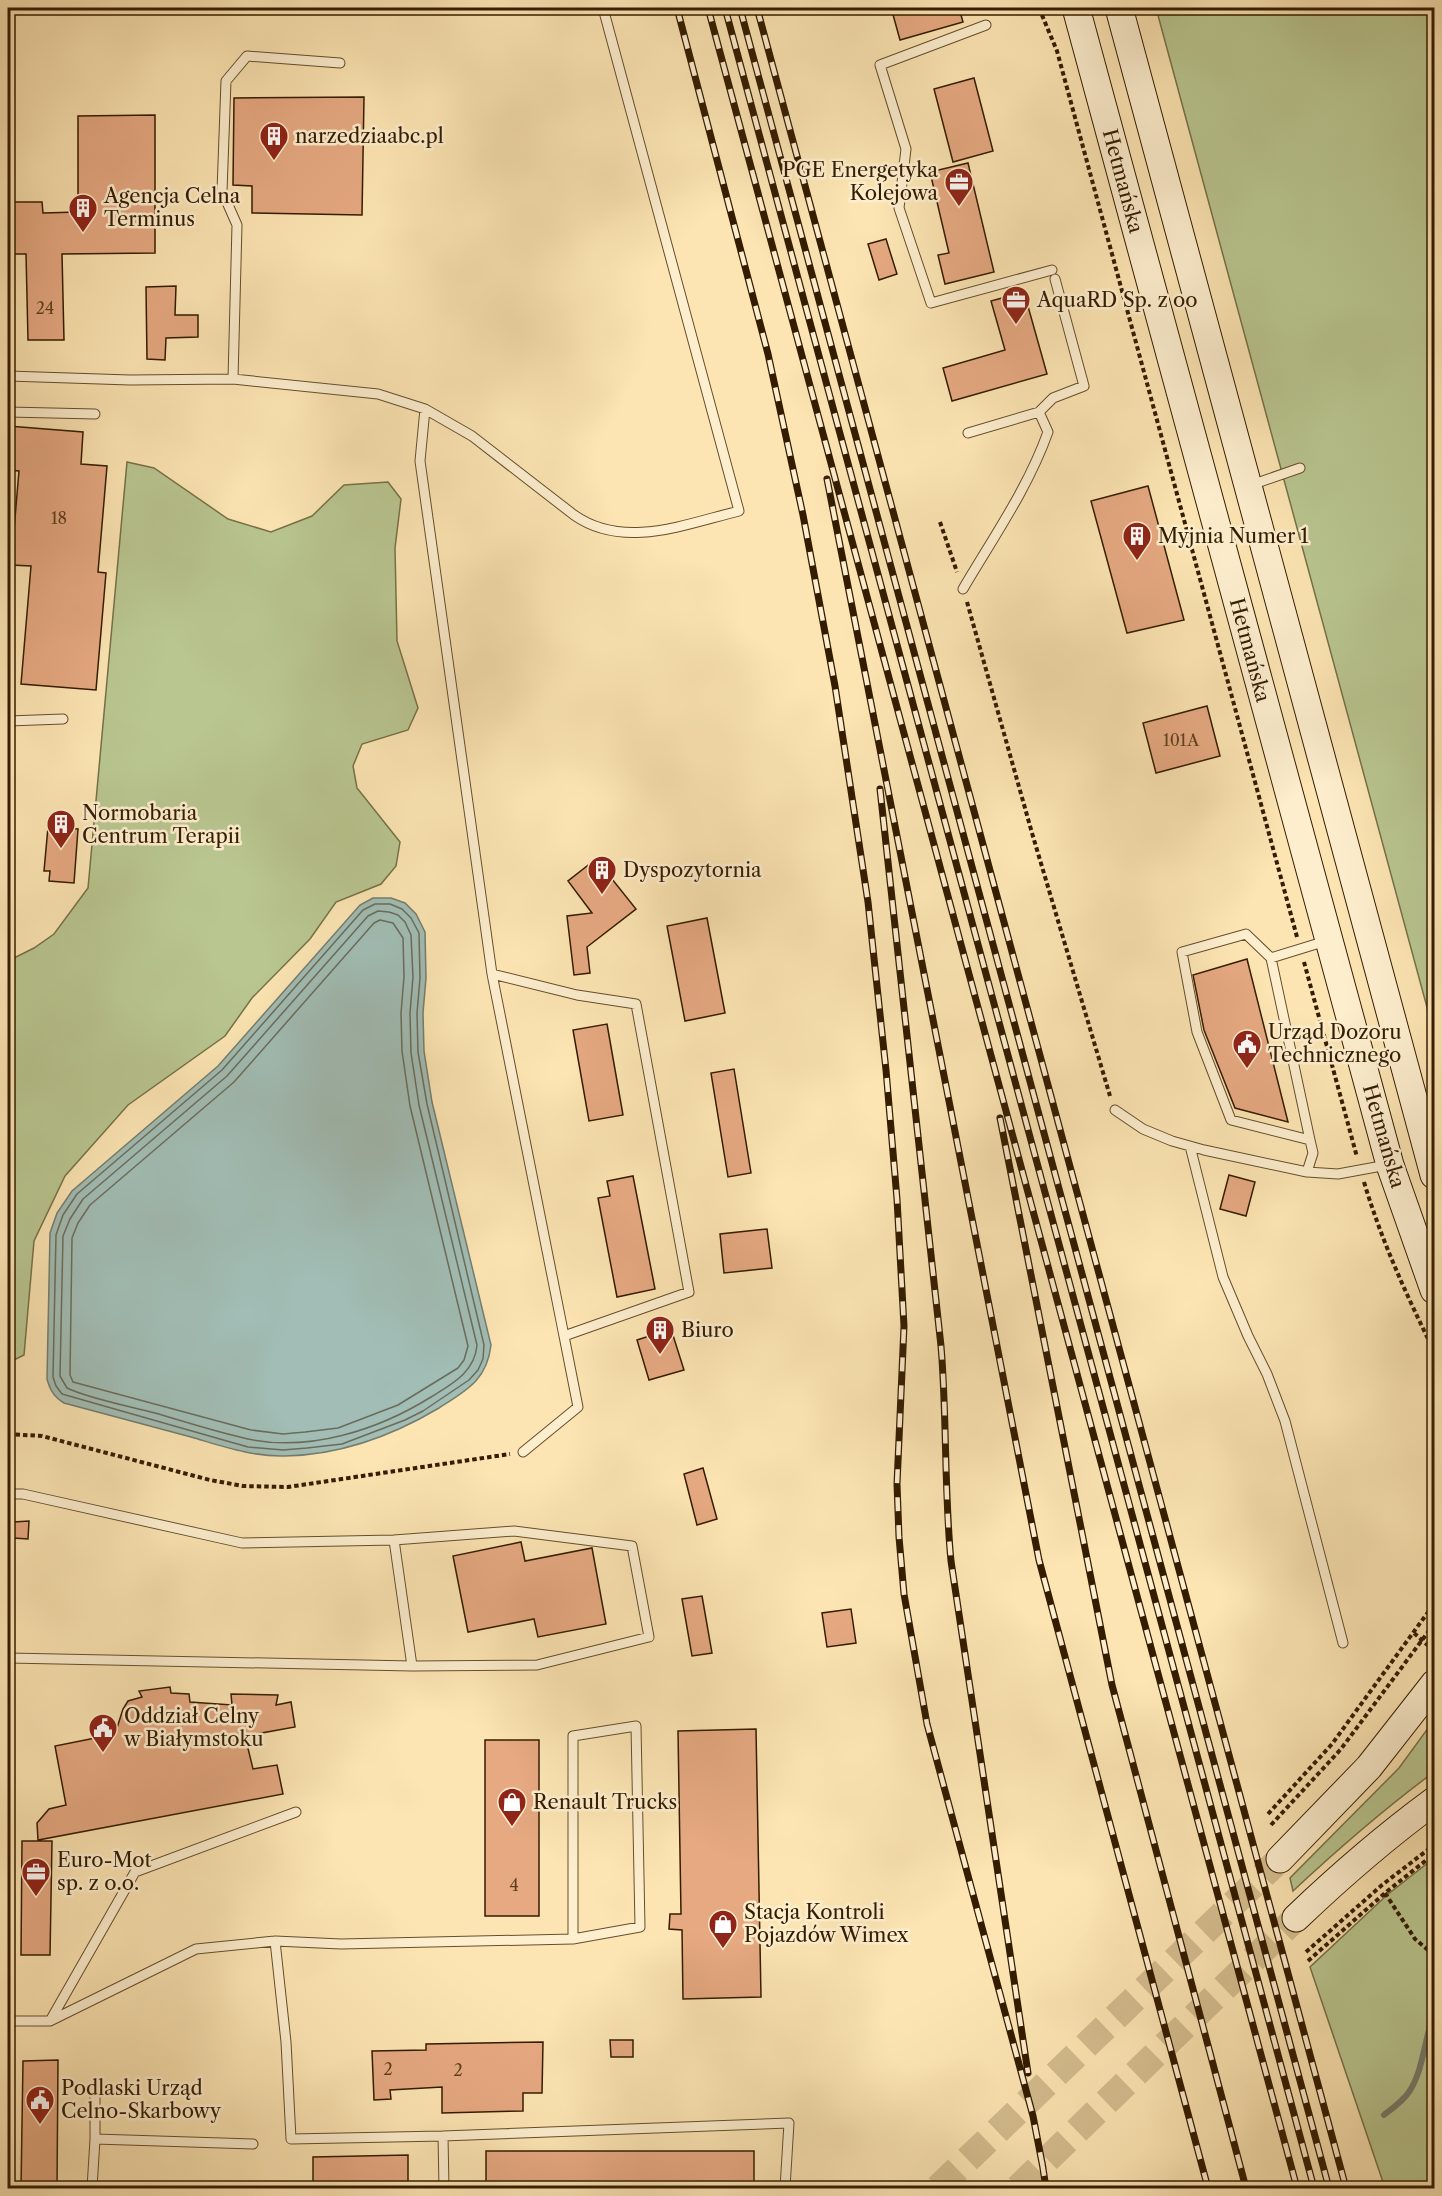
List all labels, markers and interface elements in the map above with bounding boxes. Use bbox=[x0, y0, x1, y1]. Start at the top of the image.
building icon: narzedziaabc.pl bbox=[258, 120, 290, 162]
place label: narzedziaabc.pl bbox=[295, 124, 444, 148]
street label: Hetmańska bbox=[1098, 126, 1149, 236]
place label: PGE Energetyka Kolejowa bbox=[782, 158, 938, 205]
office icon: PGE Energetyka Kolejowa bbox=[943, 166, 975, 208]
place label: Agencja Celna Terminus bbox=[103, 184, 241, 231]
building icon: Agencja Celna Terminus bbox=[67, 192, 99, 234]
office icon: AquaRD Sp. z oo bbox=[1000, 284, 1032, 326]
place label: AquaRD Sp. z oo bbox=[1036, 288, 1198, 312]
house number: 24 bbox=[36, 298, 54, 318]
house number: 18 bbox=[51, 508, 67, 528]
building icon: Myjnia Numer 1 bbox=[1121, 520, 1153, 562]
place label: Myjnia Numer 1 bbox=[1158, 524, 1309, 548]
street label: Hetmańska bbox=[1225, 595, 1276, 705]
house number: 101A bbox=[1163, 730, 1200, 750]
place label: Normobaria Centrum Terapii bbox=[82, 801, 240, 848]
building icon: Normobaria Centrum Terapii bbox=[45, 808, 77, 850]
building icon: Dyspozytornia bbox=[586, 854, 618, 896]
place label: Dyspozytornia bbox=[623, 858, 762, 882]
place label: Urząd Dozoru Technicznego bbox=[1268, 1020, 1402, 1067]
public building icon: Urząd Dozoru Technicznego bbox=[1231, 1028, 1263, 1070]
street label: Hetmańska bbox=[1358, 1081, 1410, 1191]
building icon: Biuro bbox=[644, 1314, 676, 1356]
place label: Biuro bbox=[681, 1318, 734, 1342]
place label: Oddział Celny w Białymstoku bbox=[123, 1704, 264, 1751]
public building icon: Oddział Celny w Białymstoku bbox=[87, 1712, 119, 1754]
shop icon: Renault Trucks bbox=[496, 1786, 528, 1828]
place label: Renault Trucks bbox=[533, 1790, 677, 1814]
place label: Euro-Mot sp. z o.o. bbox=[57, 1848, 152, 1895]
office icon: Euro-Mot sp. z o.o. bbox=[20, 1856, 52, 1898]
house number: 4 bbox=[509, 1875, 519, 1895]
place label: Stacja Kontroli Pojazdów Wimex bbox=[744, 1900, 909, 1947]
shop icon: Stacja Kontroli Pojazdów Wimex bbox=[707, 1908, 739, 1950]
house number: 2 bbox=[383, 2059, 393, 2079]
house number: 2 bbox=[453, 2060, 463, 2080]
place label: Podlaski Urząd Celno-Skarbowy bbox=[61, 2076, 222, 2123]
public building icon: Podlaski Urząd Celno-Skarbowy bbox=[24, 2084, 56, 2126]

